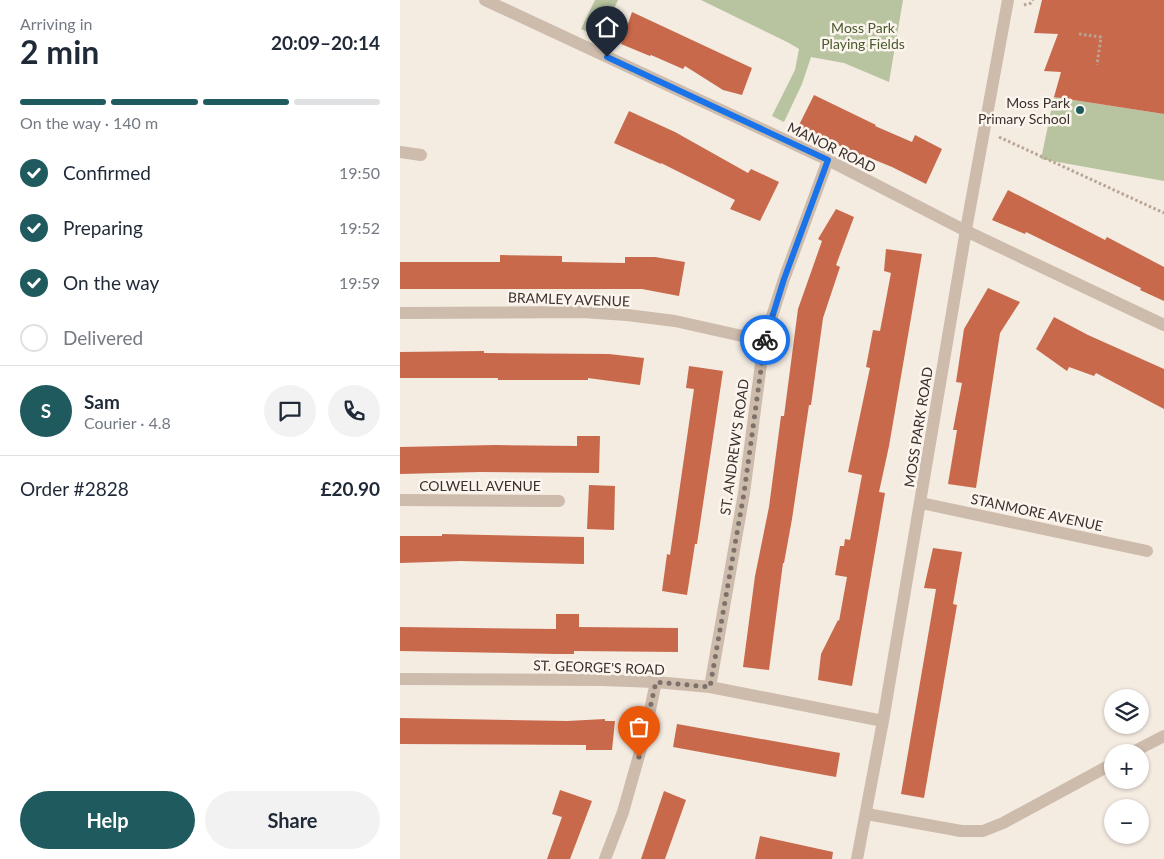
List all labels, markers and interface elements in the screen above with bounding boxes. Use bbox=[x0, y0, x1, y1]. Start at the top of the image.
pin bbox=[586, 6, 628, 57]
icon: home bbox=[593, 13, 621, 41]
text: Arriving in bbox=[20, 14, 93, 33]
park label: Moss Park Playing Fields bbox=[821, 19, 905, 52]
text: 20:09–20:14 bbox=[271, 31, 380, 54]
text: 2 min bbox=[20, 32, 99, 71]
place label: Moss Park Primary School bbox=[978, 94, 1071, 127]
marker: Moss Park Primary School bbox=[1074, 104, 1086, 116]
text: On the way · 140 m bbox=[20, 113, 158, 132]
street label: MANOR ROAD bbox=[785, 118, 879, 176]
icon: check bbox=[20, 159, 48, 187]
text: Confirmed bbox=[63, 161, 151, 184]
text: 19:50 bbox=[339, 163, 380, 182]
icon: check bbox=[20, 214, 48, 242]
text: Preparing bbox=[63, 216, 143, 239]
text: 19:52 bbox=[339, 218, 380, 237]
icon: check bbox=[20, 269, 48, 297]
text: On the way bbox=[63, 271, 159, 294]
text: 19:59 bbox=[339, 273, 380, 292]
street label: BRAMLEY AVENUE bbox=[508, 288, 630, 310]
courier bbox=[740, 315, 790, 365]
text: Delivered bbox=[63, 326, 143, 349]
icon: bike bbox=[751, 326, 779, 354]
street label: MOSS PARK ROAD bbox=[900, 366, 936, 488]
street label: ST. ANDREW'S ROAD bbox=[716, 378, 752, 516]
button: chat bbox=[264, 385, 316, 437]
button: phone bbox=[328, 385, 380, 437]
text: Sam bbox=[84, 390, 120, 413]
text: S bbox=[41, 399, 51, 422]
text: Courier · 4.8 bbox=[84, 413, 171, 432]
text: Order #2828 bbox=[20, 477, 129, 500]
text: £20.90 bbox=[320, 477, 380, 500]
street label: COLWELL AVENUE bbox=[419, 477, 541, 494]
street label: STANMORE AVENUE bbox=[969, 490, 1105, 534]
street label: ST. GEORGE'S ROAD bbox=[533, 656, 665, 678]
map controls bbox=[1104, 689, 1149, 844]
button: layers bbox=[1104, 689, 1149, 734]
pin bbox=[618, 706, 660, 757]
icon: bag bbox=[625, 713, 653, 741]
button: + bbox=[1104, 744, 1149, 789]
button: Help bbox=[20, 791, 195, 849]
button: Share bbox=[205, 791, 380, 849]
button: − bbox=[1104, 799, 1149, 844]

